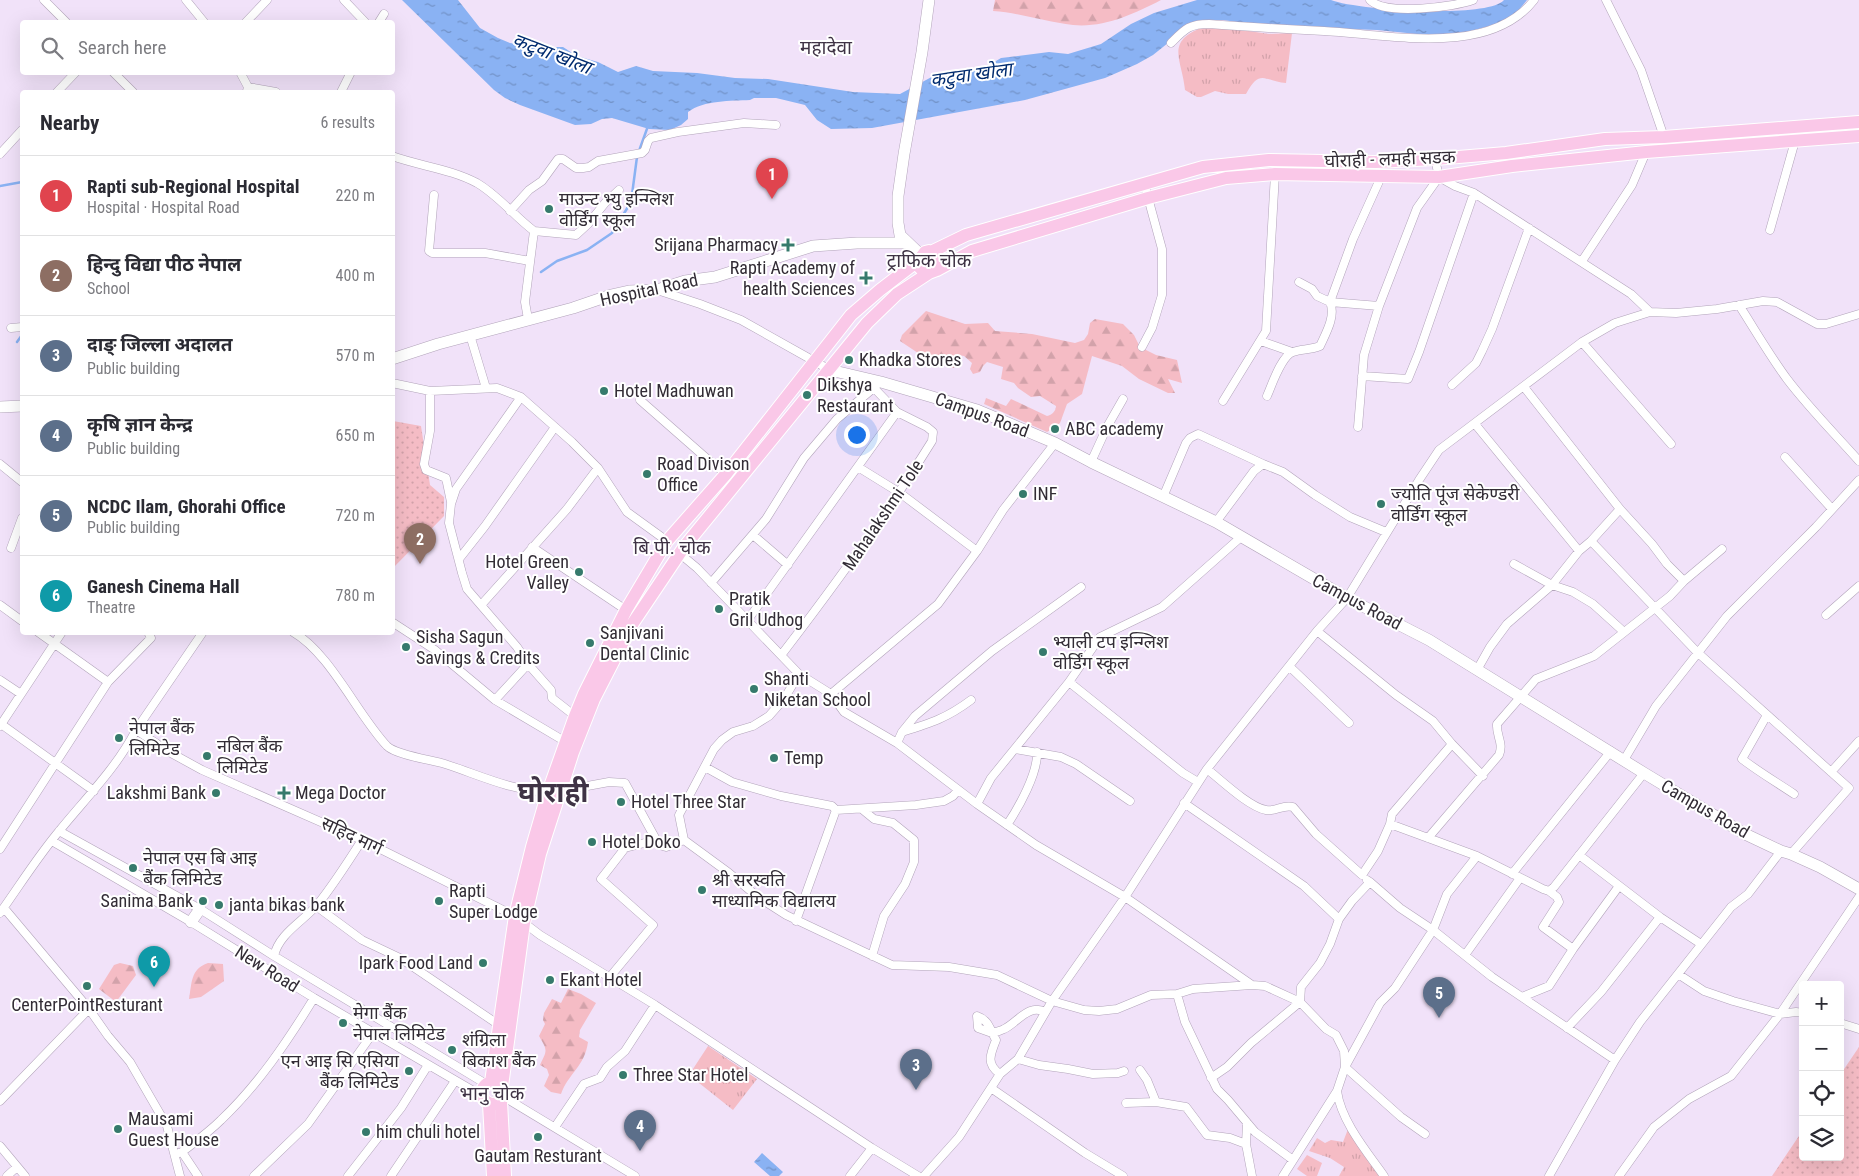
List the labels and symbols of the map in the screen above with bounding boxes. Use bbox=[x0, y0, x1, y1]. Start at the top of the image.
water label: कटुवा खोला bbox=[509, 28, 598, 81]
district label: महादेवा bbox=[800, 36, 853, 59]
water label: कटुवा खोला bbox=[929, 57, 1018, 93]
street label: घोराही - लमही सडक bbox=[1324, 146, 1457, 171]
pin: 1 bbox=[756, 158, 788, 199]
place label: माउन्ट भ्यु इन्ग्लिश वोर्डिंग स्कूल bbox=[559, 188, 674, 232]
marker: माउन्ट भ्यु इन्ग्लिश वोर्डिंग स्कूल bbox=[543, 203, 555, 215]
place label: Srijana Pharmacy bbox=[654, 234, 778, 255]
marker: Srijana Pharmacy bbox=[782, 239, 794, 251]
district label: ट्राफिक चोक bbox=[887, 249, 972, 272]
place label: Rapti Academy of health Sciences bbox=[730, 257, 855, 299]
street label: Hospital Road bbox=[598, 269, 700, 310]
marker: Rapti Academy of health Sciences bbox=[859, 271, 873, 285]
place label: Khadka Stores bbox=[859, 349, 961, 370]
marker: Khadka Stores bbox=[843, 354, 855, 366]
place label: Dikshya Restaurant bbox=[817, 374, 894, 416]
place label: Hotel Madhuwan bbox=[614, 380, 734, 401]
marker: Hotel Madhuwan bbox=[598, 385, 610, 397]
street label: Campus Road bbox=[932, 388, 1032, 441]
marker: Dikshya Restaurant bbox=[801, 389, 813, 401]
place label: ABC academy bbox=[1065, 418, 1164, 439]
your location bbox=[844, 422, 870, 448]
marker: ABC academy bbox=[1049, 423, 1061, 435]
place label: Road Divison Office bbox=[657, 453, 749, 495]
street label: Mahalakshmi Tole bbox=[838, 455, 927, 574]
marker: Road Divison Office bbox=[641, 468, 653, 480]
place label: INF bbox=[1033, 483, 1058, 504]
place label: ज्योति पूंज सेकेण्डरी वोर्डिंग स्कूल bbox=[1391, 483, 1520, 527]
marker: INF bbox=[1017, 488, 1029, 500]
marker: ज्योति पूंज सेकेण्डरी वोर्डिंग स्कूल bbox=[1375, 498, 1387, 510]
pin: 2 bbox=[404, 523, 436, 564]
district label: बि.पी. चोक bbox=[633, 536, 711, 559]
place label: Hotel Green Valley bbox=[485, 551, 570, 593]
marker: Hotel Green Valley bbox=[573, 566, 585, 578]
street label: Campus Road bbox=[1309, 569, 1406, 634]
place label: Pratik Gril Udhog bbox=[729, 588, 803, 630]
marker: Pratik Gril Udhog bbox=[713, 603, 725, 615]
place label: Sanjivani Dental Clinic bbox=[600, 622, 689, 664]
place label: Sisha Sagun Savings & Credits bbox=[416, 626, 540, 668]
place label: भ्याली टप इन्ग्लिश वोर्डिंग स्कूल bbox=[1053, 631, 1169, 675]
marker: Sanjivani Dental Clinic bbox=[584, 637, 596, 649]
marker: Sisha Sagun Savings & Credits bbox=[400, 641, 412, 653]
marker: भ्याली टप इन्ग्लिश वोर्डिंग स्कूल bbox=[1037, 646, 1049, 658]
place label: Shanti Niketan School bbox=[764, 668, 871, 710]
marker: Shanti Niketan School bbox=[748, 683, 760, 695]
place label: नेपाल बैंक लिमिटेड bbox=[129, 717, 195, 759]
marker: नेपाल बैंक लिमिटेड bbox=[113, 732, 125, 744]
place label: नबिल बैंक लिमिटेड bbox=[217, 735, 284, 777]
place label: Temp bbox=[784, 747, 823, 768]
marker: नबिल बैंक लिमिटेड bbox=[201, 750, 213, 762]
marker: Temp bbox=[768, 752, 780, 764]
street label: Campus Road bbox=[1657, 775, 1753, 842]
district label: घोराही bbox=[517, 776, 589, 809]
place label: Lakshmi Bank bbox=[107, 782, 206, 803]
place label: Mega Doctor bbox=[295, 782, 386, 803]
marker: Mega Doctor bbox=[277, 786, 291, 800]
marker: Lakshmi Bank bbox=[210, 787, 222, 799]
place label: Hotel Three Star bbox=[631, 791, 747, 812]
marker: Hotel Three Star bbox=[615, 796, 627, 808]
street label: सहिद मार्ग bbox=[318, 812, 387, 859]
place label: Hotel Doko bbox=[602, 831, 681, 852]
marker: Hotel Doko bbox=[586, 836, 598, 848]
place label: नेपाल एस बि आइ बैंक लिमिटेड bbox=[143, 847, 258, 889]
marker: नेपाल एस बि आइ बैंक लिमिटेड bbox=[127, 862, 139, 874]
place label: श्री सरस्वति माध्यामिक विद्यालय bbox=[712, 869, 837, 911]
place label: Rapti Super Lodge bbox=[449, 880, 538, 922]
marker: श्री सरस्वति माध्यामिक विद्यालय bbox=[696, 884, 708, 896]
place label: Sanima Bank bbox=[101, 890, 193, 911]
place label: janta bikas bank bbox=[228, 894, 345, 915]
marker: Sanima Bank bbox=[197, 895, 209, 907]
marker: Rapti Super Lodge bbox=[433, 895, 445, 907]
marker: janta bikas bank bbox=[213, 899, 225, 911]
street label: New Road bbox=[231, 941, 303, 996]
pin: 6 bbox=[138, 946, 170, 987]
place label: Ipark Food Land bbox=[359, 952, 473, 973]
marker: Ipark Food Land bbox=[477, 957, 489, 969]
place label: Ekant Hotel bbox=[560, 969, 642, 990]
marker: Ekant Hotel bbox=[544, 974, 556, 986]
pin: 5 bbox=[1423, 977, 1455, 1018]
marker: CenterPointResturant bbox=[81, 980, 93, 992]
place label: CenterPointResturant bbox=[11, 994, 163, 1015]
place label: मेगा बैंक नेपाल लिमिटेड bbox=[353, 1002, 446, 1044]
marker: मेगा बैंक नेपाल लिमिटेड bbox=[337, 1017, 349, 1029]
place label: शंग्रिला बिकाश बैंक bbox=[462, 1029, 537, 1071]
marker: शंग्रिला बिकाश बैंक bbox=[446, 1044, 458, 1056]
pin: 3 bbox=[900, 1049, 932, 1090]
place label: एन आइ सि एसिया बैंक लिमिटेड bbox=[281, 1050, 399, 1092]
place label: Three Star Hotel bbox=[633, 1064, 748, 1085]
marker: एन आइ सि एसिया बैंक लिमिटेड bbox=[403, 1065, 415, 1077]
marker: Three Star Hotel bbox=[617, 1069, 629, 1081]
district label: भानु चोक bbox=[460, 1082, 525, 1106]
place label: Mausami Guest House bbox=[128, 1108, 219, 1150]
pin: 4 bbox=[624, 1110, 656, 1151]
place label: him chuli hotel bbox=[376, 1121, 480, 1142]
marker: Mausami Guest House bbox=[112, 1123, 124, 1135]
marker: him chuli hotel bbox=[360, 1126, 372, 1138]
marker: Gautam Resturant bbox=[532, 1131, 544, 1143]
place label: Gautam Resturant bbox=[474, 1145, 602, 1166]

